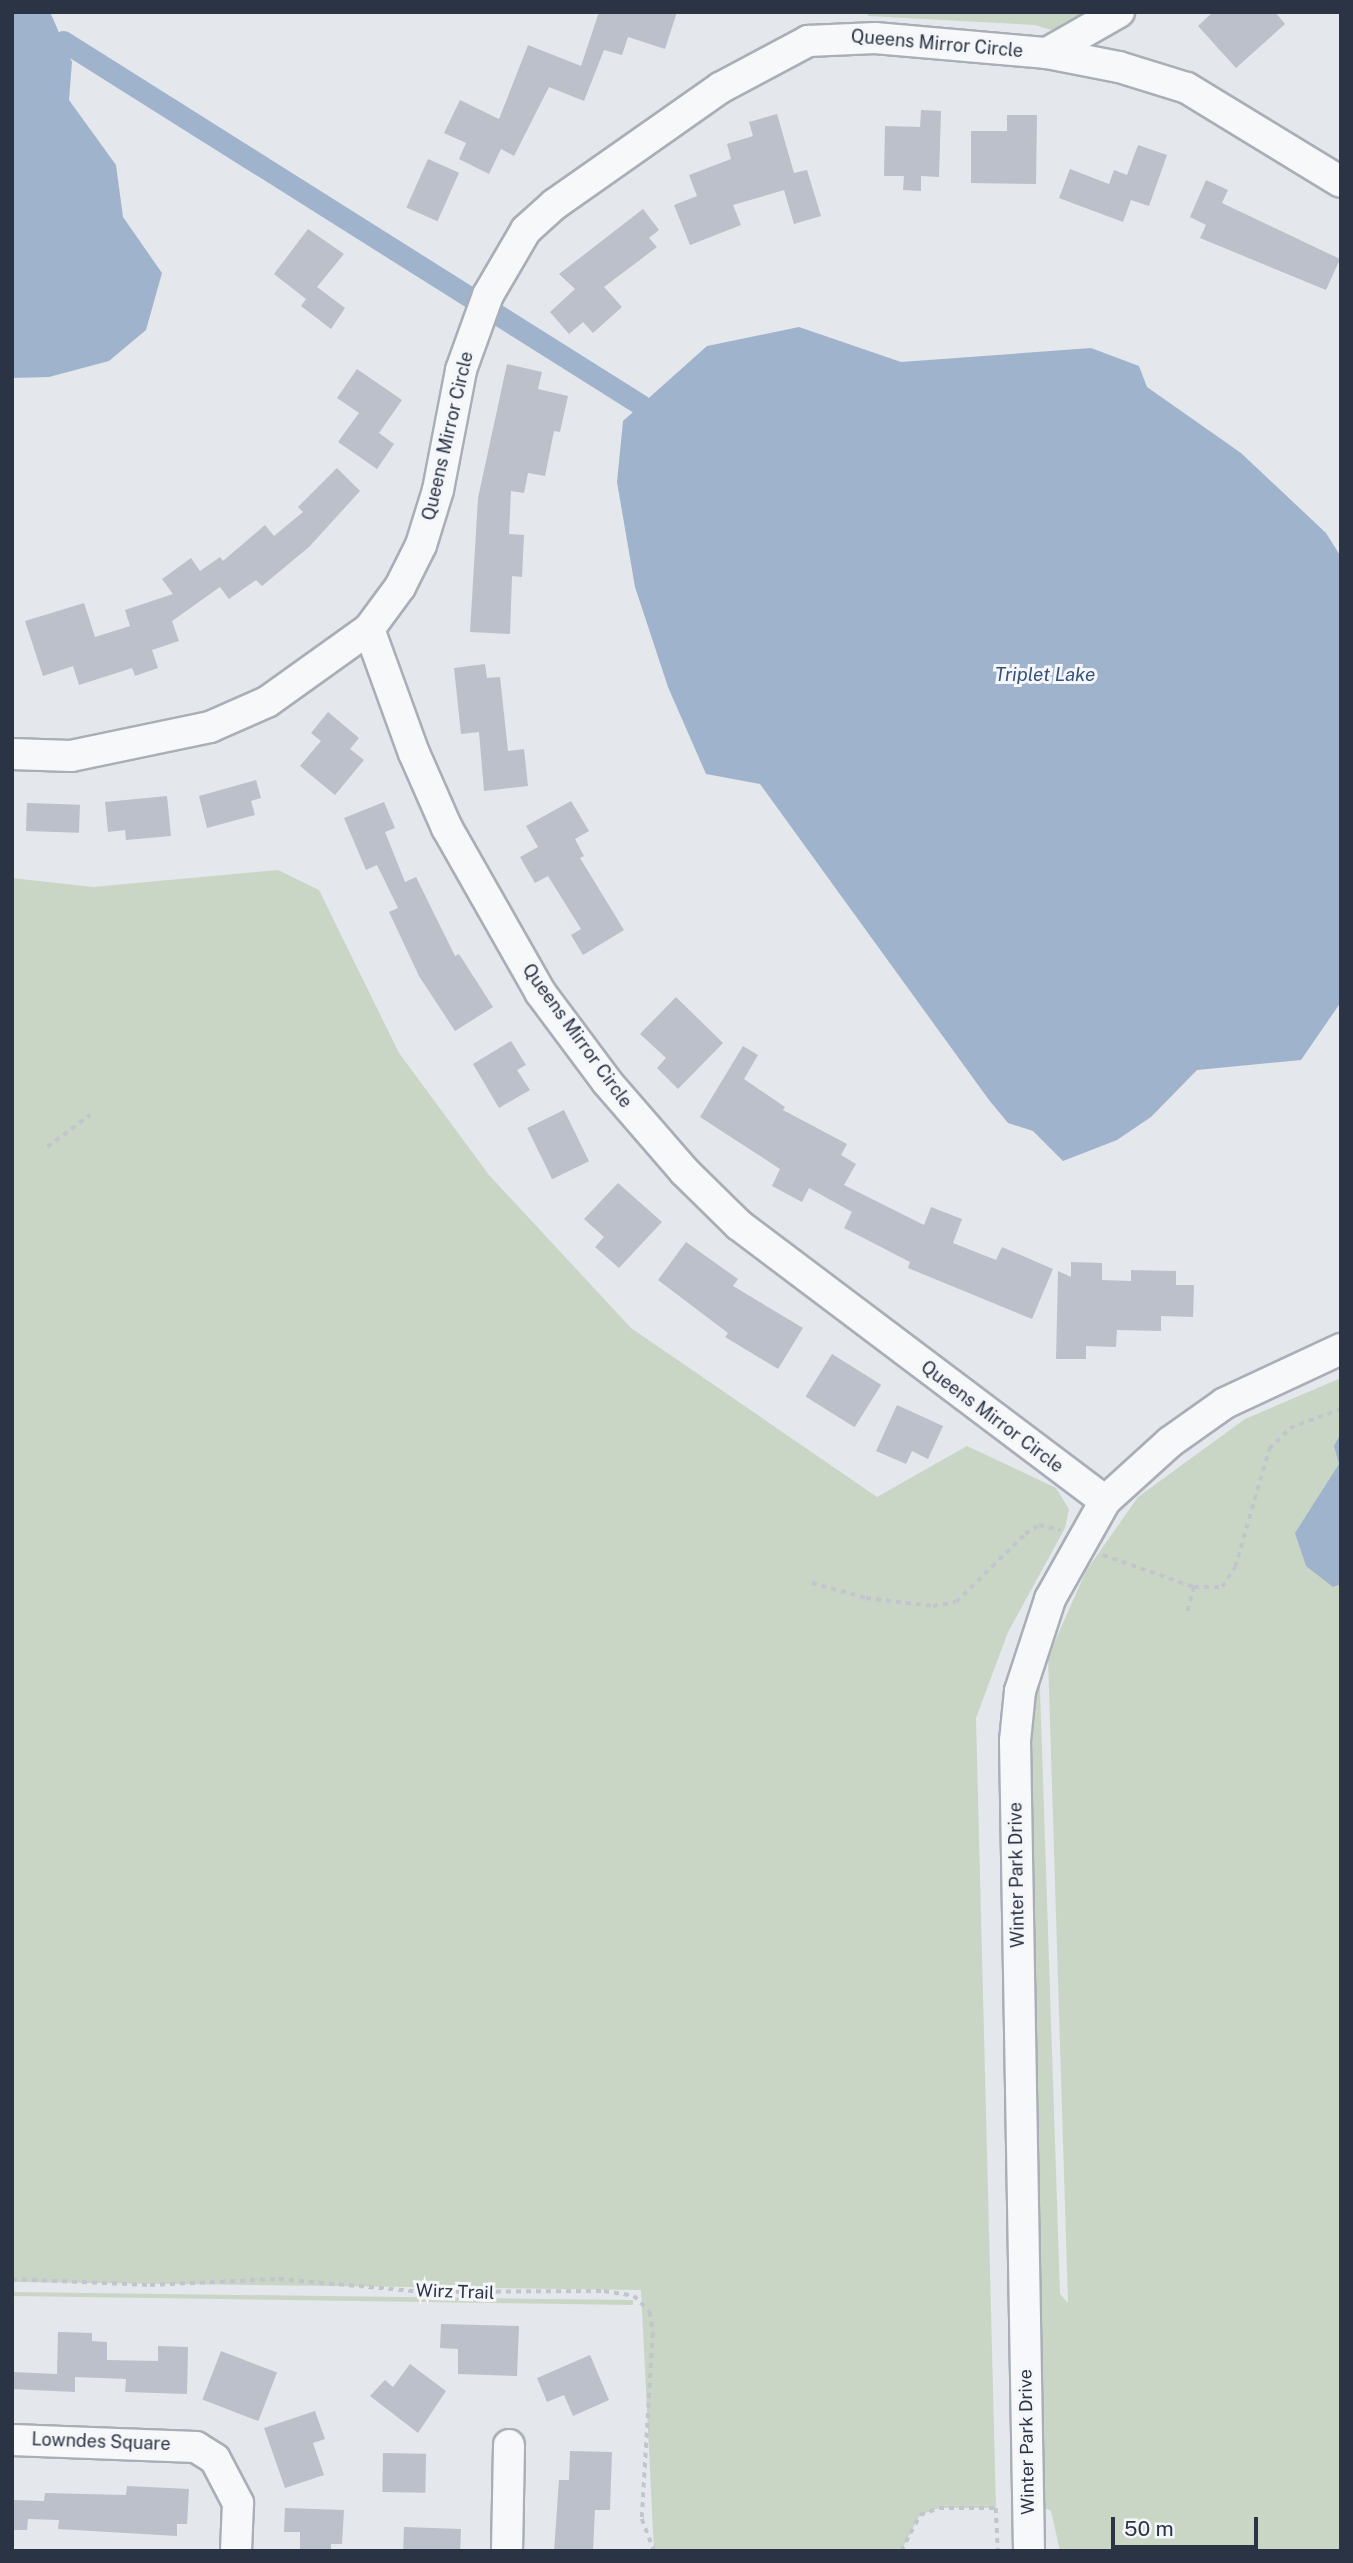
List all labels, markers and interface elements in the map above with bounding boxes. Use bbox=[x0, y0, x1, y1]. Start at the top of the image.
street label: Queens Mirror Circle bbox=[850, 26, 1024, 62]
street label: Queens Mirror Circle bbox=[418, 349, 478, 523]
water label: Triplet Lake bbox=[995, 664, 1095, 686]
street label: Queens Mirror Circle bbox=[517, 960, 637, 1112]
street label: Queens Mirror Circle bbox=[916, 1356, 1068, 1478]
street label: Winter Park Drive bbox=[1005, 1802, 1029, 1948]
street label: Wirz Trail bbox=[415, 2280, 495, 2304]
street label: Winter Park Drive bbox=[1015, 2369, 1039, 2515]
street label: Lowndes Square bbox=[31, 2429, 171, 2455]
scale bar bbox=[1115, 2504, 1262, 2548]
text: 50 m bbox=[1124, 2516, 1174, 2541]

